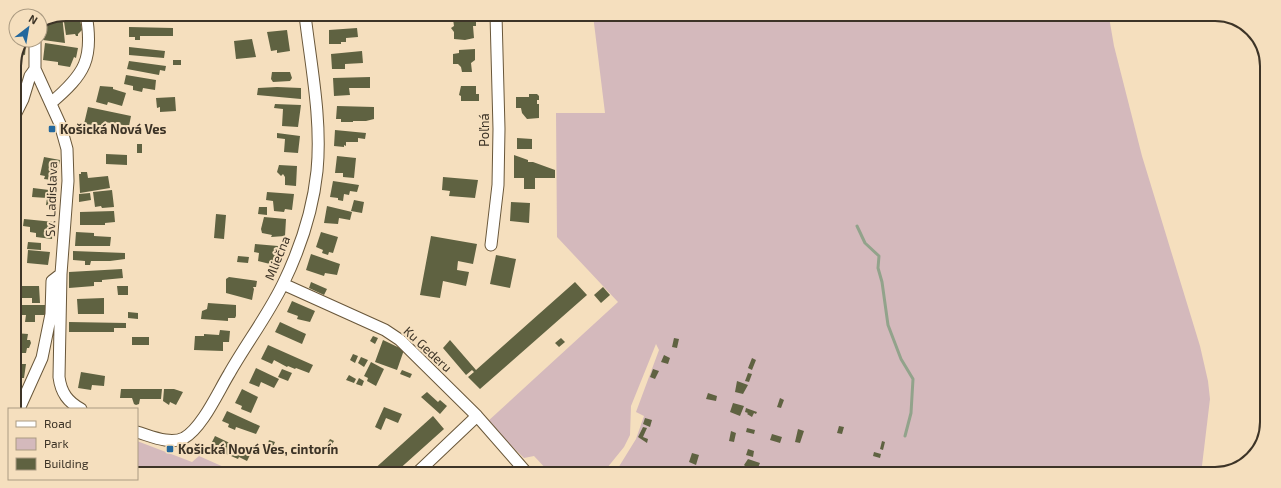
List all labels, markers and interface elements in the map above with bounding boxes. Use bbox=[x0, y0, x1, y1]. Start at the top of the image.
north arrow bbox=[8, 8, 48, 48]
text: N bbox=[27, 11, 40, 27]
street label: Poľná bbox=[476, 113, 492, 147]
place label: Košická Nová Ves bbox=[60, 121, 167, 137]
marker: Košická Nová Ves bbox=[47, 124, 57, 134]
street label: Sv. Ladislava bbox=[42, 161, 60, 237]
street label: Mliečna bbox=[261, 233, 293, 283]
street label: Ku Gederu bbox=[401, 323, 455, 375]
legend bbox=[8, 408, 138, 480]
text: Road bbox=[44, 416, 72, 430]
text: Park bbox=[44, 436, 69, 450]
place label: Košická Nová Ves, cintorín bbox=[178, 441, 339, 457]
marker: Košická Nová Ves, cintorín bbox=[165, 444, 175, 454]
text: Building bbox=[44, 456, 89, 470]

